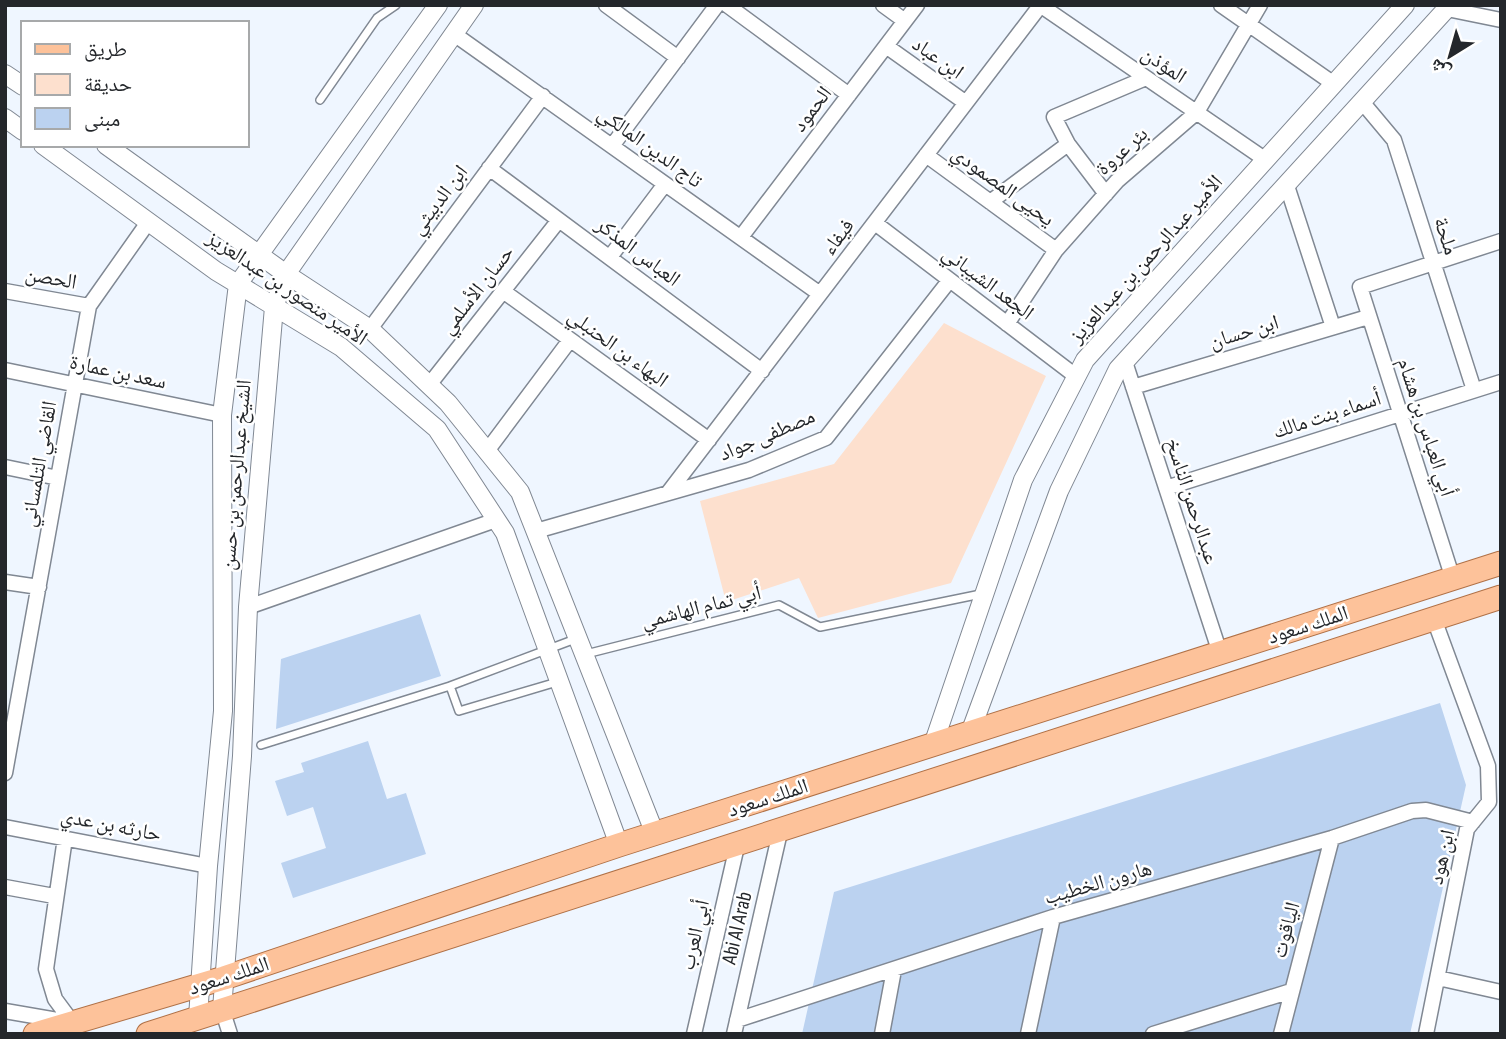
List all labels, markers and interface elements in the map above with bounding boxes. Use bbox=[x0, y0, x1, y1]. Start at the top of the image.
legend bbox=[21, 21, 248, 147]
north arrow bbox=[1415, 21, 1485, 91]
street label: ابن عباد bbox=[907, 31, 969, 85]
text: طريق bbox=[84, 37, 127, 62]
street label: المؤذن bbox=[1137, 41, 1191, 89]
text: ش bbox=[1426, 53, 1456, 84]
text: حديقة bbox=[84, 72, 132, 97]
street label: الحمود bbox=[787, 81, 837, 137]
street label: تاج الدين المالكي bbox=[591, 101, 707, 196]
text: مبنى bbox=[84, 107, 120, 132]
street label: بئر عروة bbox=[1091, 121, 1153, 181]
street label: يحيى المصمودي bbox=[945, 140, 1059, 234]
street label: ابن الدبيثي bbox=[405, 160, 476, 242]
street label: الأمير عبدالرحمن بن عبدالعزيز bbox=[1063, 170, 1228, 349]
street label: العباس المذكر bbox=[590, 211, 685, 292]
street label: فيفاء bbox=[816, 214, 860, 260]
street label: ملحة bbox=[1428, 214, 1464, 258]
street label: الأمير منصور بن عبدالعزيز bbox=[201, 224, 372, 351]
street label: حسان الأسلمي bbox=[434, 240, 522, 342]
street label: الجعد الشيباني bbox=[935, 241, 1039, 328]
street label: الحصن bbox=[23, 261, 79, 295]
street label: البهاء بن الحنبلي bbox=[561, 303, 673, 396]
street label: ابن حسان bbox=[1206, 310, 1282, 354]
street label: سعد بن عمارة bbox=[67, 350, 169, 394]
street label: أبي العباس بن هشام bbox=[1389, 354, 1461, 501]
street label: الشيخ عبدالرحمن بن حسن bbox=[215, 379, 257, 571]
street label: أسماء بنت مالك bbox=[1269, 385, 1384, 444]
street label: القاضي التلمساني bbox=[16, 399, 66, 530]
street label: مصطفى جواد bbox=[715, 404, 819, 466]
street label: عبدالرحمن الناسخ bbox=[1160, 435, 1224, 568]
street label: أبي تمام الهاشمي bbox=[638, 579, 765, 637]
street label: الملك سعود bbox=[1265, 600, 1351, 650]
street label: الملك سعود bbox=[725, 773, 811, 823]
street label: حارثه بن عدي bbox=[58, 803, 163, 850]
street label: ابن هود bbox=[1424, 827, 1460, 887]
street label: هارون الخطيب bbox=[1041, 856, 1155, 910]
street label: Abi Al Arab bbox=[716, 889, 757, 968]
street label: أبي العرب bbox=[674, 897, 718, 973]
street label: الياقوت bbox=[1267, 899, 1305, 961]
street label: الملك سعود bbox=[186, 951, 272, 1001]

